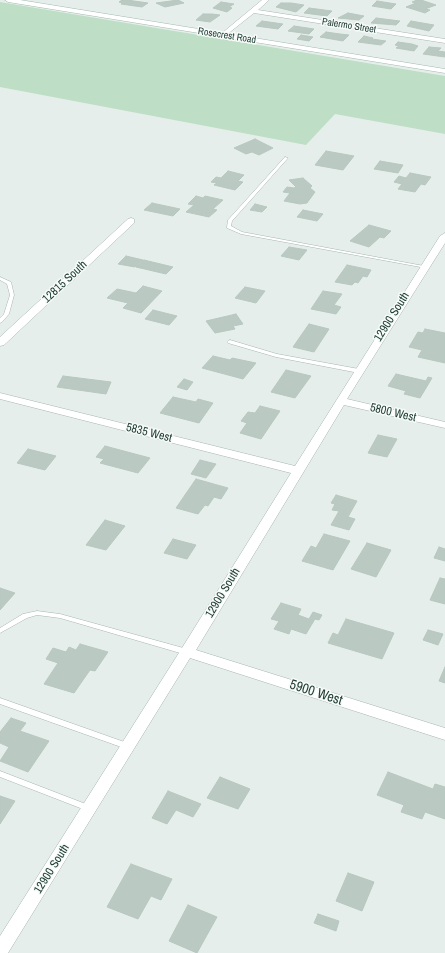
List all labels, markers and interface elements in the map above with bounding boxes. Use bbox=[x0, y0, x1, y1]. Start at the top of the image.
street label: Palermo Street bbox=[321, 16, 377, 36]
street label: Rosecrest Road bbox=[197, 25, 257, 47]
street label: 12815 South bbox=[40, 258, 90, 306]
street label: 12900 South bbox=[371, 290, 413, 344]
street label: 5800 West bbox=[369, 401, 417, 425]
street label: 5835 West bbox=[125, 420, 173, 446]
street label: 12900 South bbox=[202, 565, 244, 621]
street label: 5900 West bbox=[287, 677, 345, 709]
street label: 12900 South bbox=[31, 842, 73, 896]

